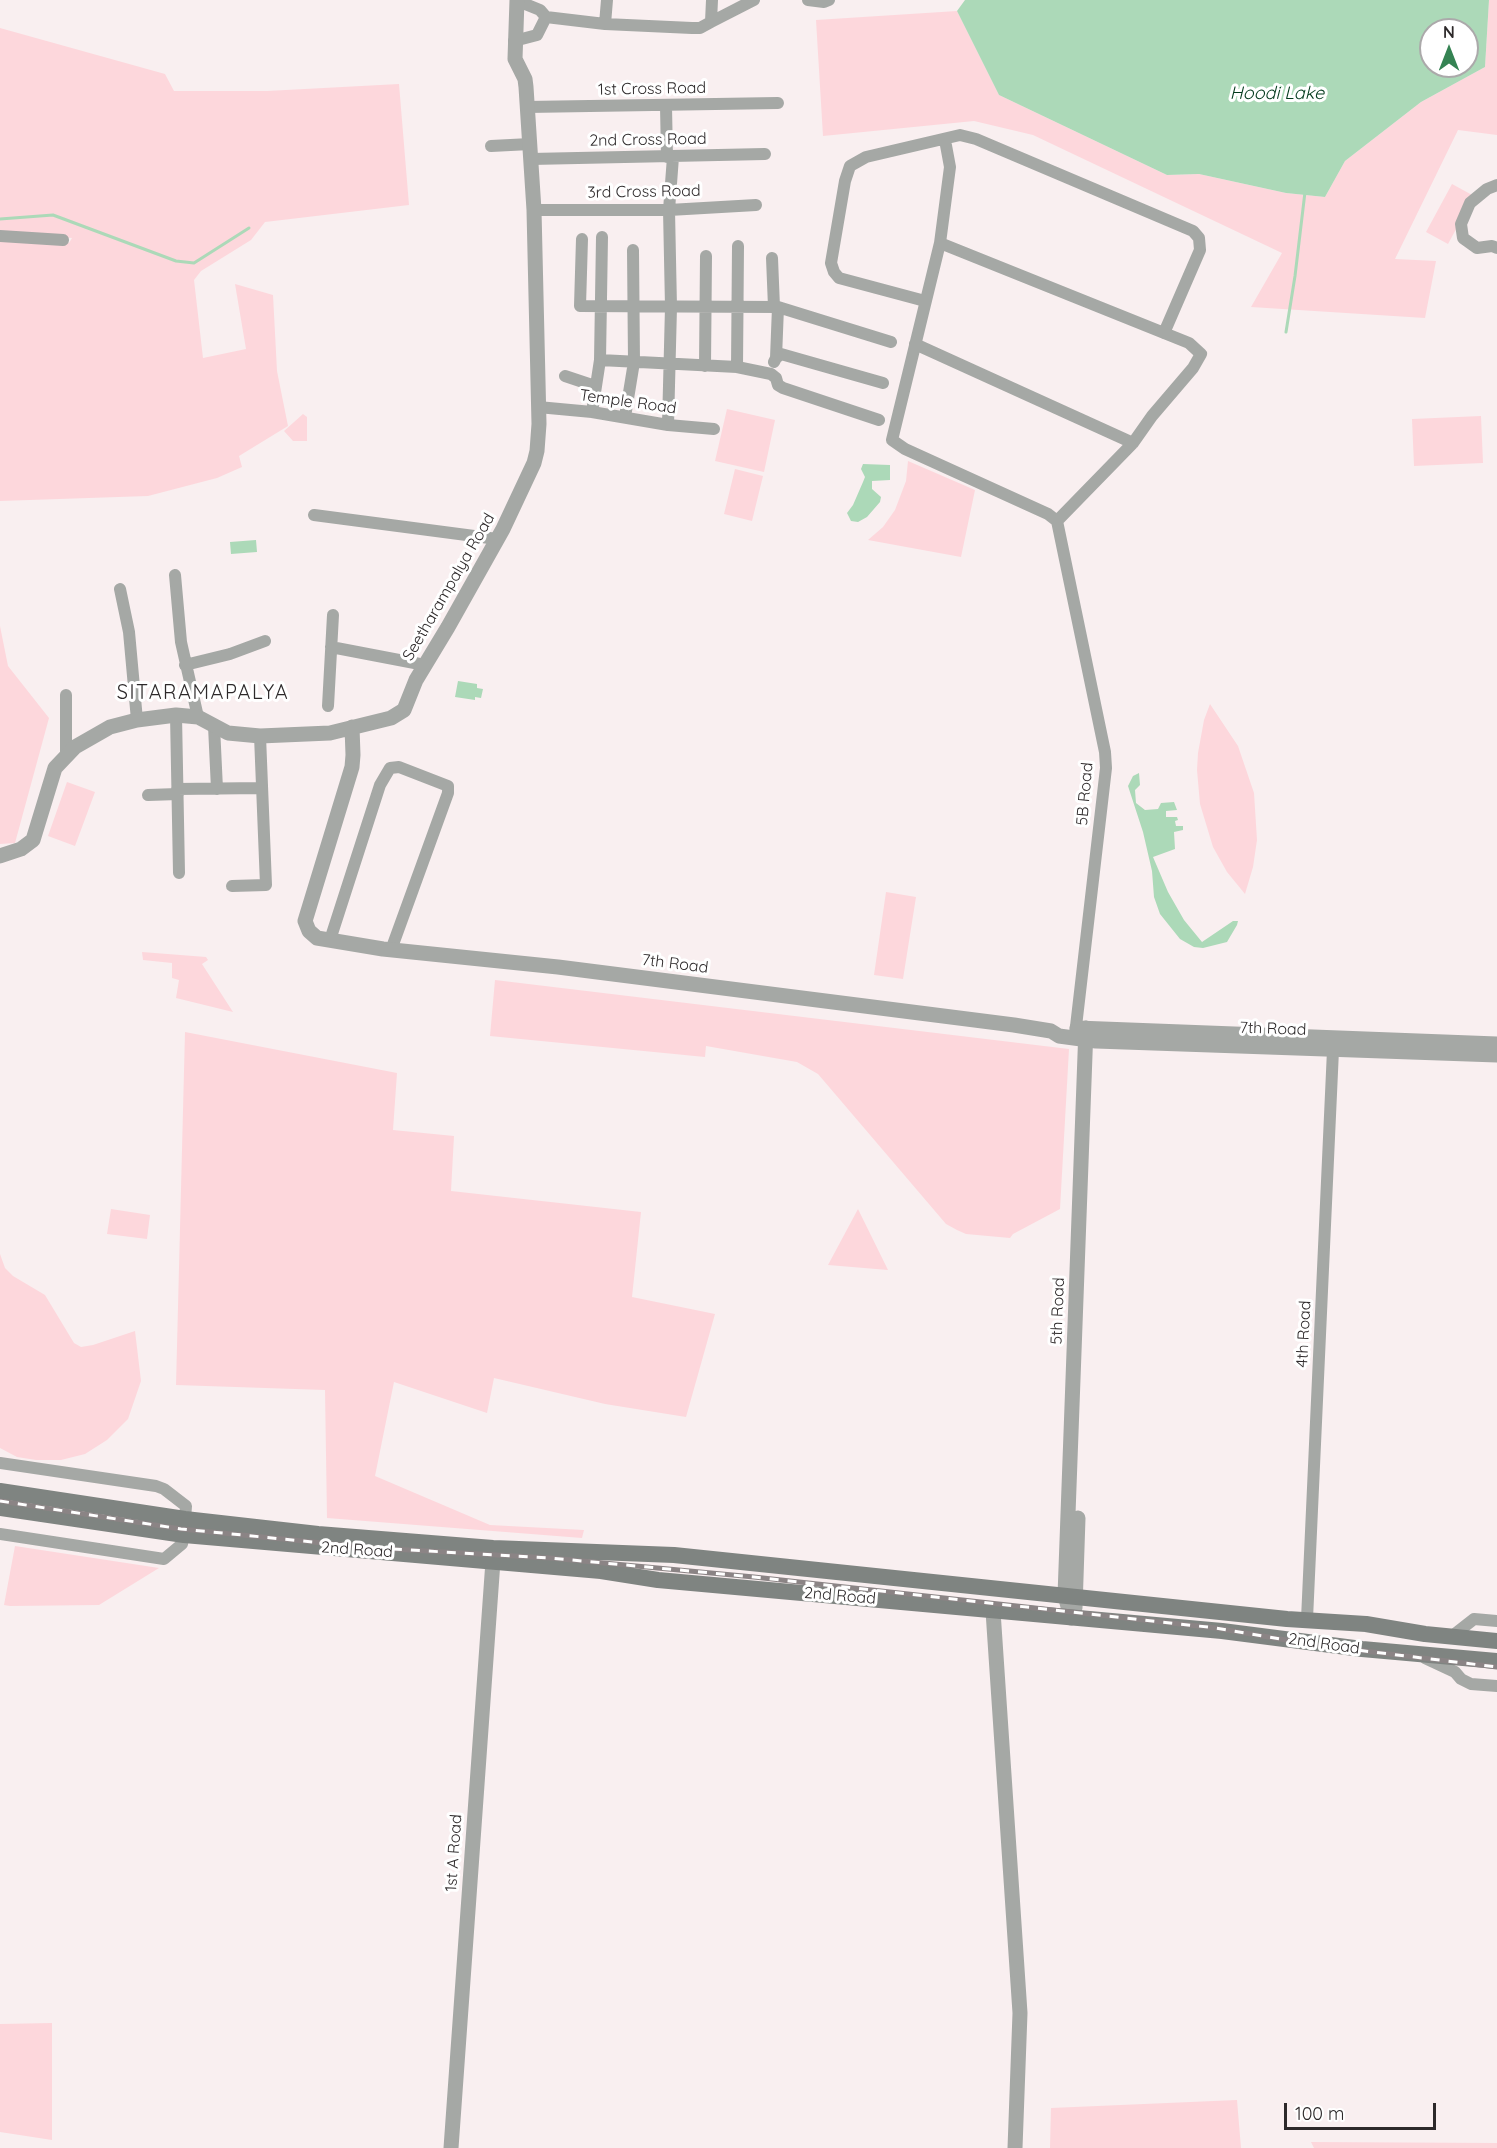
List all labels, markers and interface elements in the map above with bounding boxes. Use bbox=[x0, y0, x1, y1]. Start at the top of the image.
north arrow bbox=[1419, 18, 1479, 78]
text: N bbox=[1443, 22, 1455, 42]
street label: 1st Cross Road bbox=[598, 78, 706, 100]
water label: Hoodi Lake bbox=[1230, 83, 1324, 105]
street label: 2nd Cross Road bbox=[589, 129, 707, 151]
street label: 3rd Cross Road bbox=[587, 181, 701, 203]
street label: Temple Road bbox=[578, 386, 678, 418]
street label: Seetharampalya Road bbox=[399, 510, 499, 664]
district label: SITARAMAPALYA bbox=[117, 681, 289, 705]
street label: 5B Road bbox=[1073, 762, 1097, 826]
street label: 7th Road bbox=[641, 950, 709, 978]
street label: 7th Road bbox=[1239, 1018, 1307, 1040]
street label: 5th Road bbox=[1047, 1277, 1069, 1345]
street label: 4th Road bbox=[1293, 1300, 1315, 1368]
street label: 2nd Road bbox=[320, 1538, 394, 1562]
street label: 2nd Road bbox=[803, 1583, 877, 1609]
street label: 2nd Road bbox=[1287, 1629, 1361, 1659]
street label: 1st A Road bbox=[442, 1814, 466, 1892]
scale bar bbox=[1287, 2091, 1438, 2129]
text: 100 m bbox=[1295, 2102, 1344, 2125]

